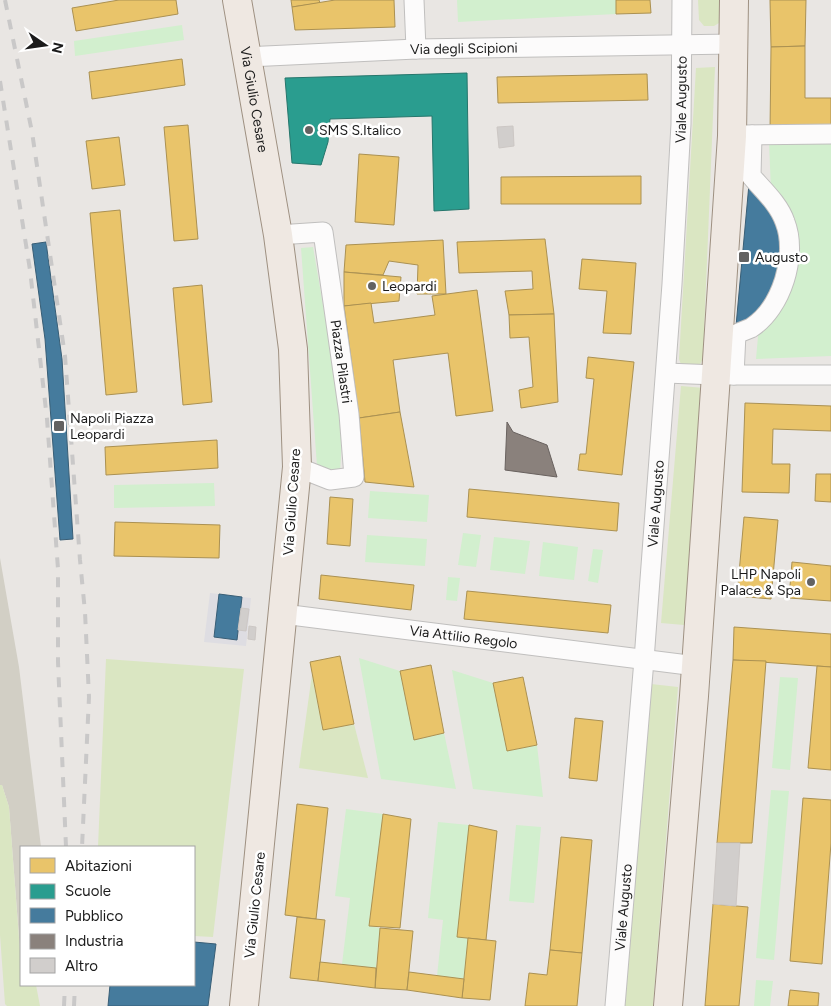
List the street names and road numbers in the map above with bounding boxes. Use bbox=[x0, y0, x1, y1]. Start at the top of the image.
street label: Via degli Scipioni bbox=[410, 39, 518, 58]
street label: Via Giulio Cesare bbox=[237, 45, 272, 154]
street label: Viale Augusto bbox=[671, 56, 690, 144]
street label: Piazza Pilastri bbox=[327, 319, 356, 404]
street label: Via Giulio Cesare bbox=[280, 448, 304, 556]
street label: Viale Augusto bbox=[644, 459, 667, 548]
street label: Via Attilio Regolo bbox=[409, 622, 519, 652]
street label: Via Giulio Cesare bbox=[241, 851, 269, 959]
street label: Viale Augusto bbox=[611, 863, 635, 952]

